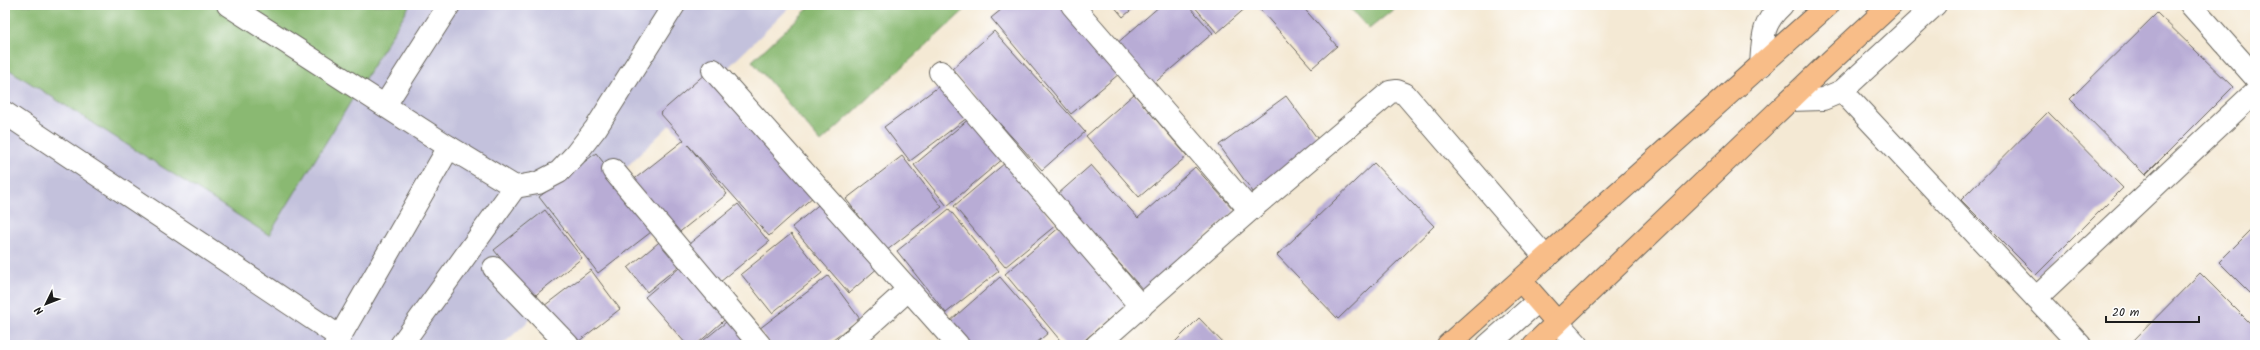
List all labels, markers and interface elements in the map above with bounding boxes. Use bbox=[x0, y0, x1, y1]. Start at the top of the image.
north arrow bbox=[26, 284, 66, 324]
scale bar bbox=[2106, 298, 2199, 324]
text: N bbox=[30, 301, 48, 319]
text: 20 m bbox=[2112, 303, 2140, 322]

